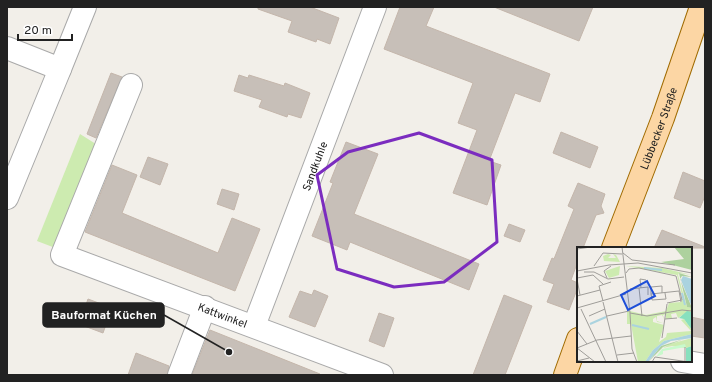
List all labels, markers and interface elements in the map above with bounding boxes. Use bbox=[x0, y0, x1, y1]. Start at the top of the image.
scale bar bbox=[18, 16, 72, 42]
text: 20 m bbox=[24, 23, 52, 39]
street label: Lübbecker Straße bbox=[638, 85, 681, 172]
street label: Sandkuhle bbox=[300, 140, 331, 193]
inset map bbox=[577, 247, 692, 362]
street label: Kattwinkel bbox=[195, 300, 249, 332]
callout: Bauformat Küchen bbox=[43, 303, 164, 327]
text: Bauformat Küchen bbox=[51, 308, 157, 324]

